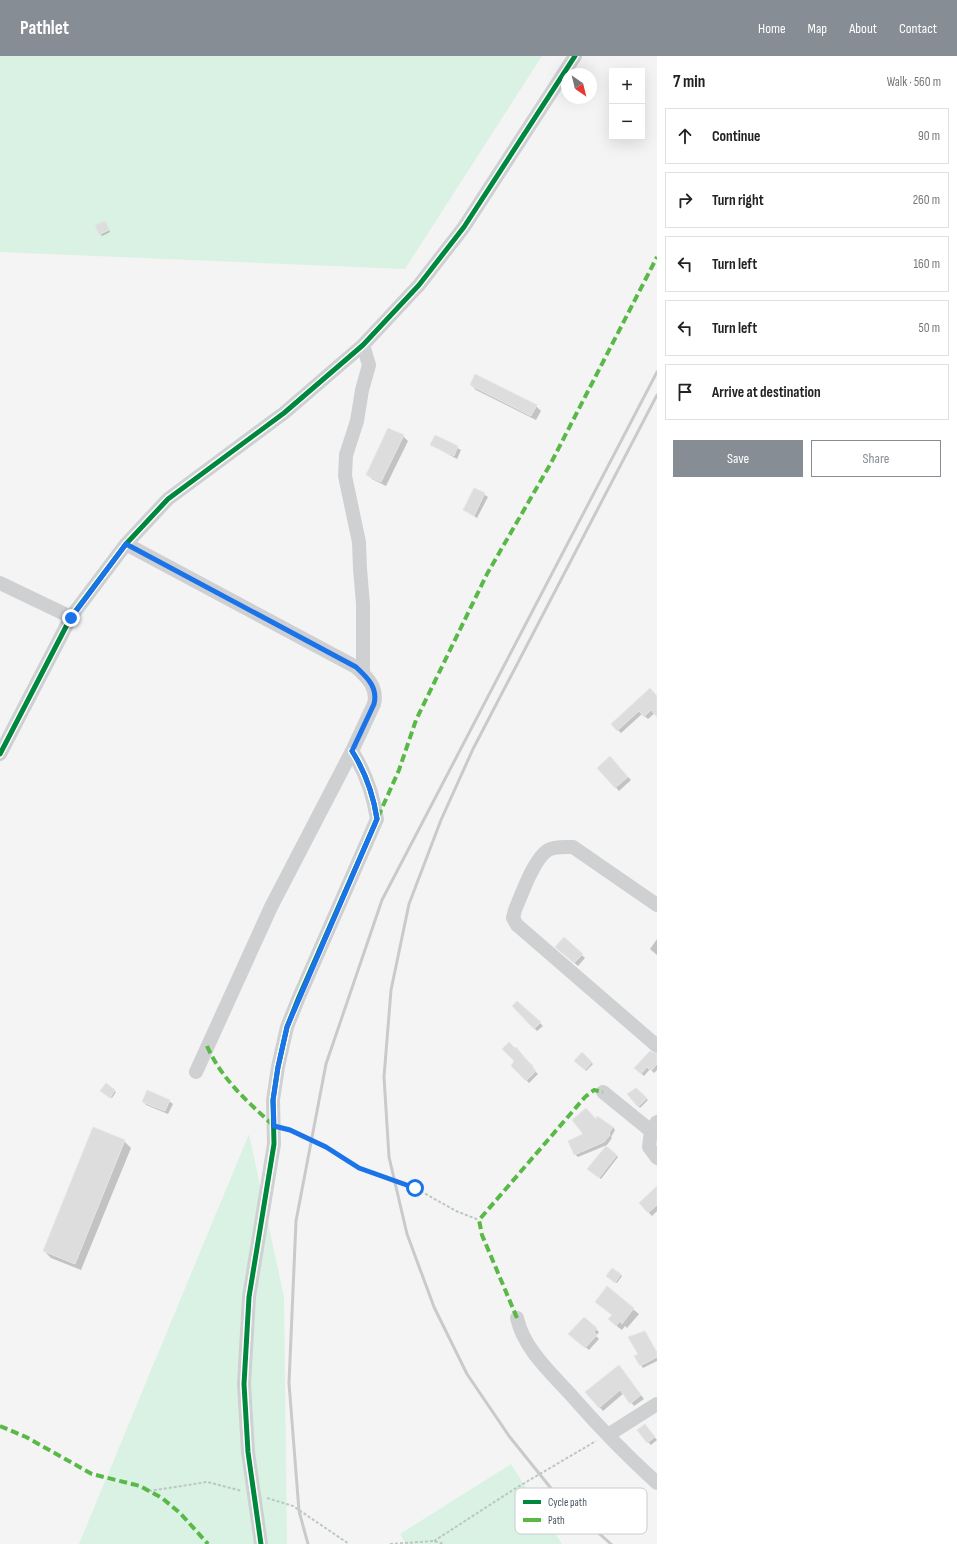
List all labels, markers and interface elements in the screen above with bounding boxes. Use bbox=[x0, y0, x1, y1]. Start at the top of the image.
text: Pathlet bbox=[20, 17, 69, 40]
text: Home bbox=[758, 20, 786, 37]
text: Map bbox=[808, 20, 827, 37]
text: About bbox=[849, 20, 877, 37]
text: Contact bbox=[899, 20, 937, 37]
north arrow bbox=[561, 68, 597, 104]
map controls bbox=[609, 68, 645, 140]
button: + bbox=[609, 68, 645, 104]
text: 7 min bbox=[673, 72, 705, 92]
text: Walk · 560 m bbox=[887, 74, 941, 90]
button: − bbox=[609, 104, 645, 140]
icon: ahead bbox=[674, 125, 696, 147]
text: Continue bbox=[712, 127, 761, 146]
text: 90 m bbox=[918, 128, 940, 144]
icon: right bbox=[674, 189, 696, 211]
text: Turn right bbox=[712, 191, 764, 210]
text: 260 m bbox=[913, 192, 940, 208]
icon: left bbox=[674, 253, 696, 275]
text: Turn left bbox=[712, 255, 757, 274]
text: 160 m bbox=[914, 256, 940, 272]
icon: left bbox=[674, 317, 696, 339]
text: Turn left bbox=[712, 319, 757, 338]
text: 50 m bbox=[919, 320, 940, 336]
icon: arrive bbox=[674, 381, 696, 403]
text: Arrive at destination bbox=[712, 383, 821, 402]
button: Save bbox=[673, 440, 803, 477]
button: Share bbox=[811, 440, 941, 477]
route end bbox=[62, 609, 80, 627]
route start bbox=[406, 1179, 424, 1197]
legend bbox=[515, 1488, 647, 1534]
text: Cycle path bbox=[548, 1496, 587, 1509]
text: Path bbox=[548, 1514, 565, 1527]

